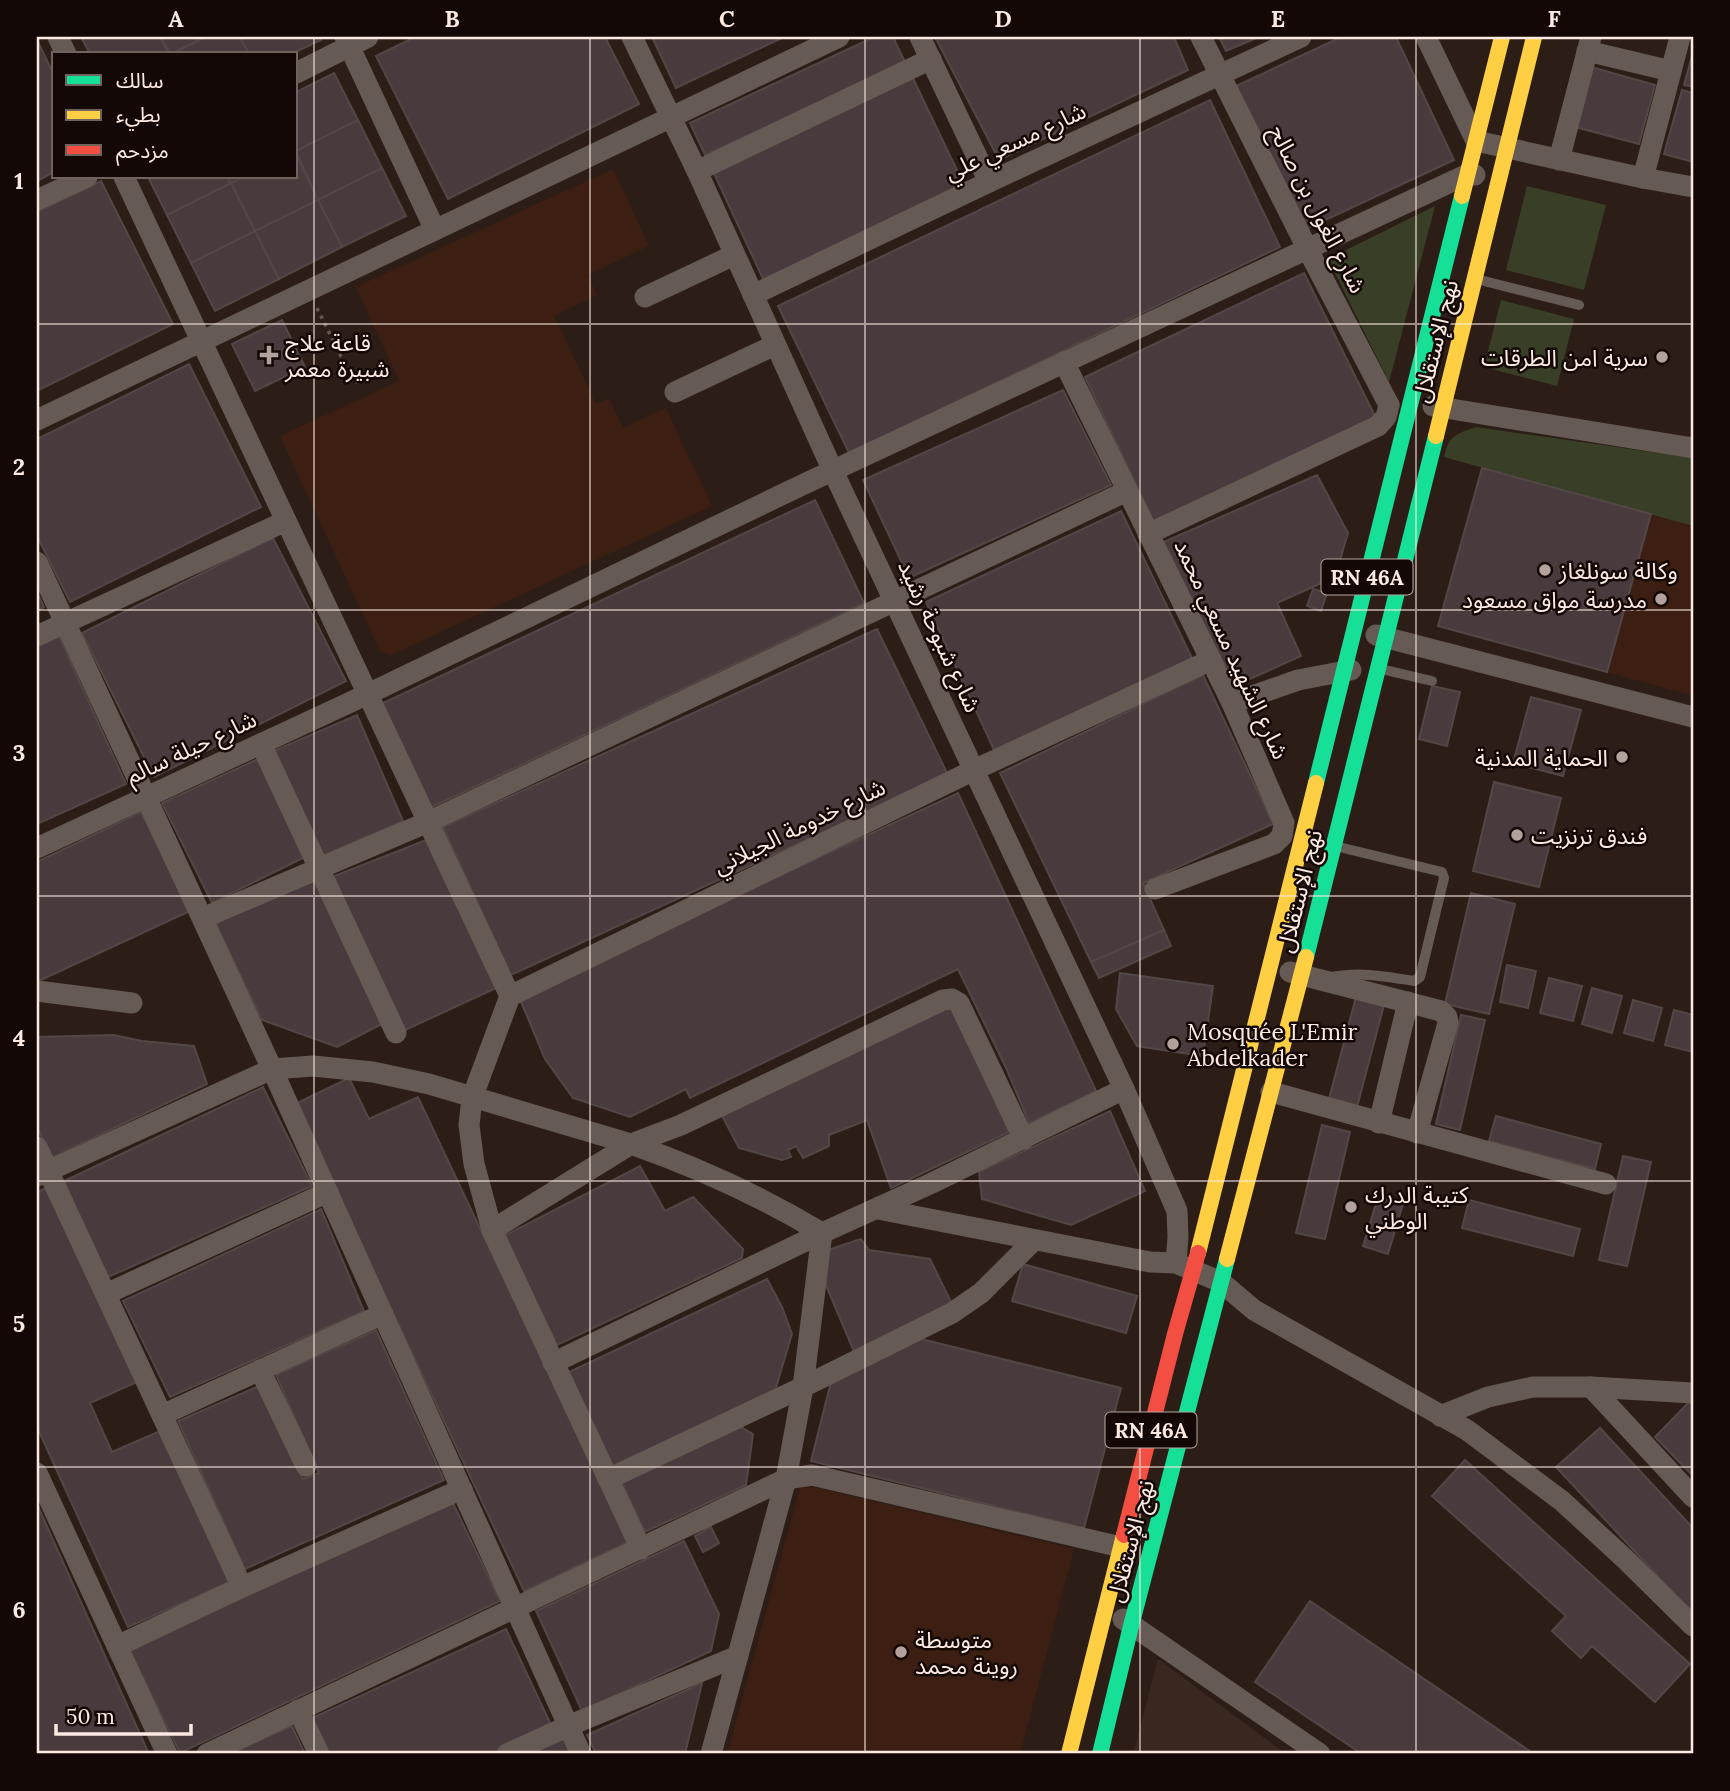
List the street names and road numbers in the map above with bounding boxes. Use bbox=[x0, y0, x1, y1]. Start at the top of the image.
street label: شارع مسعي علي bbox=[940, 96, 1092, 189]
street label: شارع الغول بن صالح bbox=[1261, 120, 1373, 299]
street label: نهج الإستقلال bbox=[1406, 277, 1467, 406]
street label: شارع الشهيد مسعي محمد bbox=[1165, 534, 1296, 765]
street label: شارع شبوحة رشيد bbox=[889, 555, 988, 718]
road number: RN 46A bbox=[1322, 560, 1412, 594]
street label: شارع حيلة سالم bbox=[121, 704, 262, 793]
street label: شارع خدومة الجيلاني bbox=[708, 772, 891, 883]
street label: نهج الإستقلال bbox=[1270, 827, 1331, 956]
road number: RN 46A bbox=[1106, 1412, 1196, 1448]
street label: نهج الإستقلال bbox=[1100, 1477, 1163, 1606]

